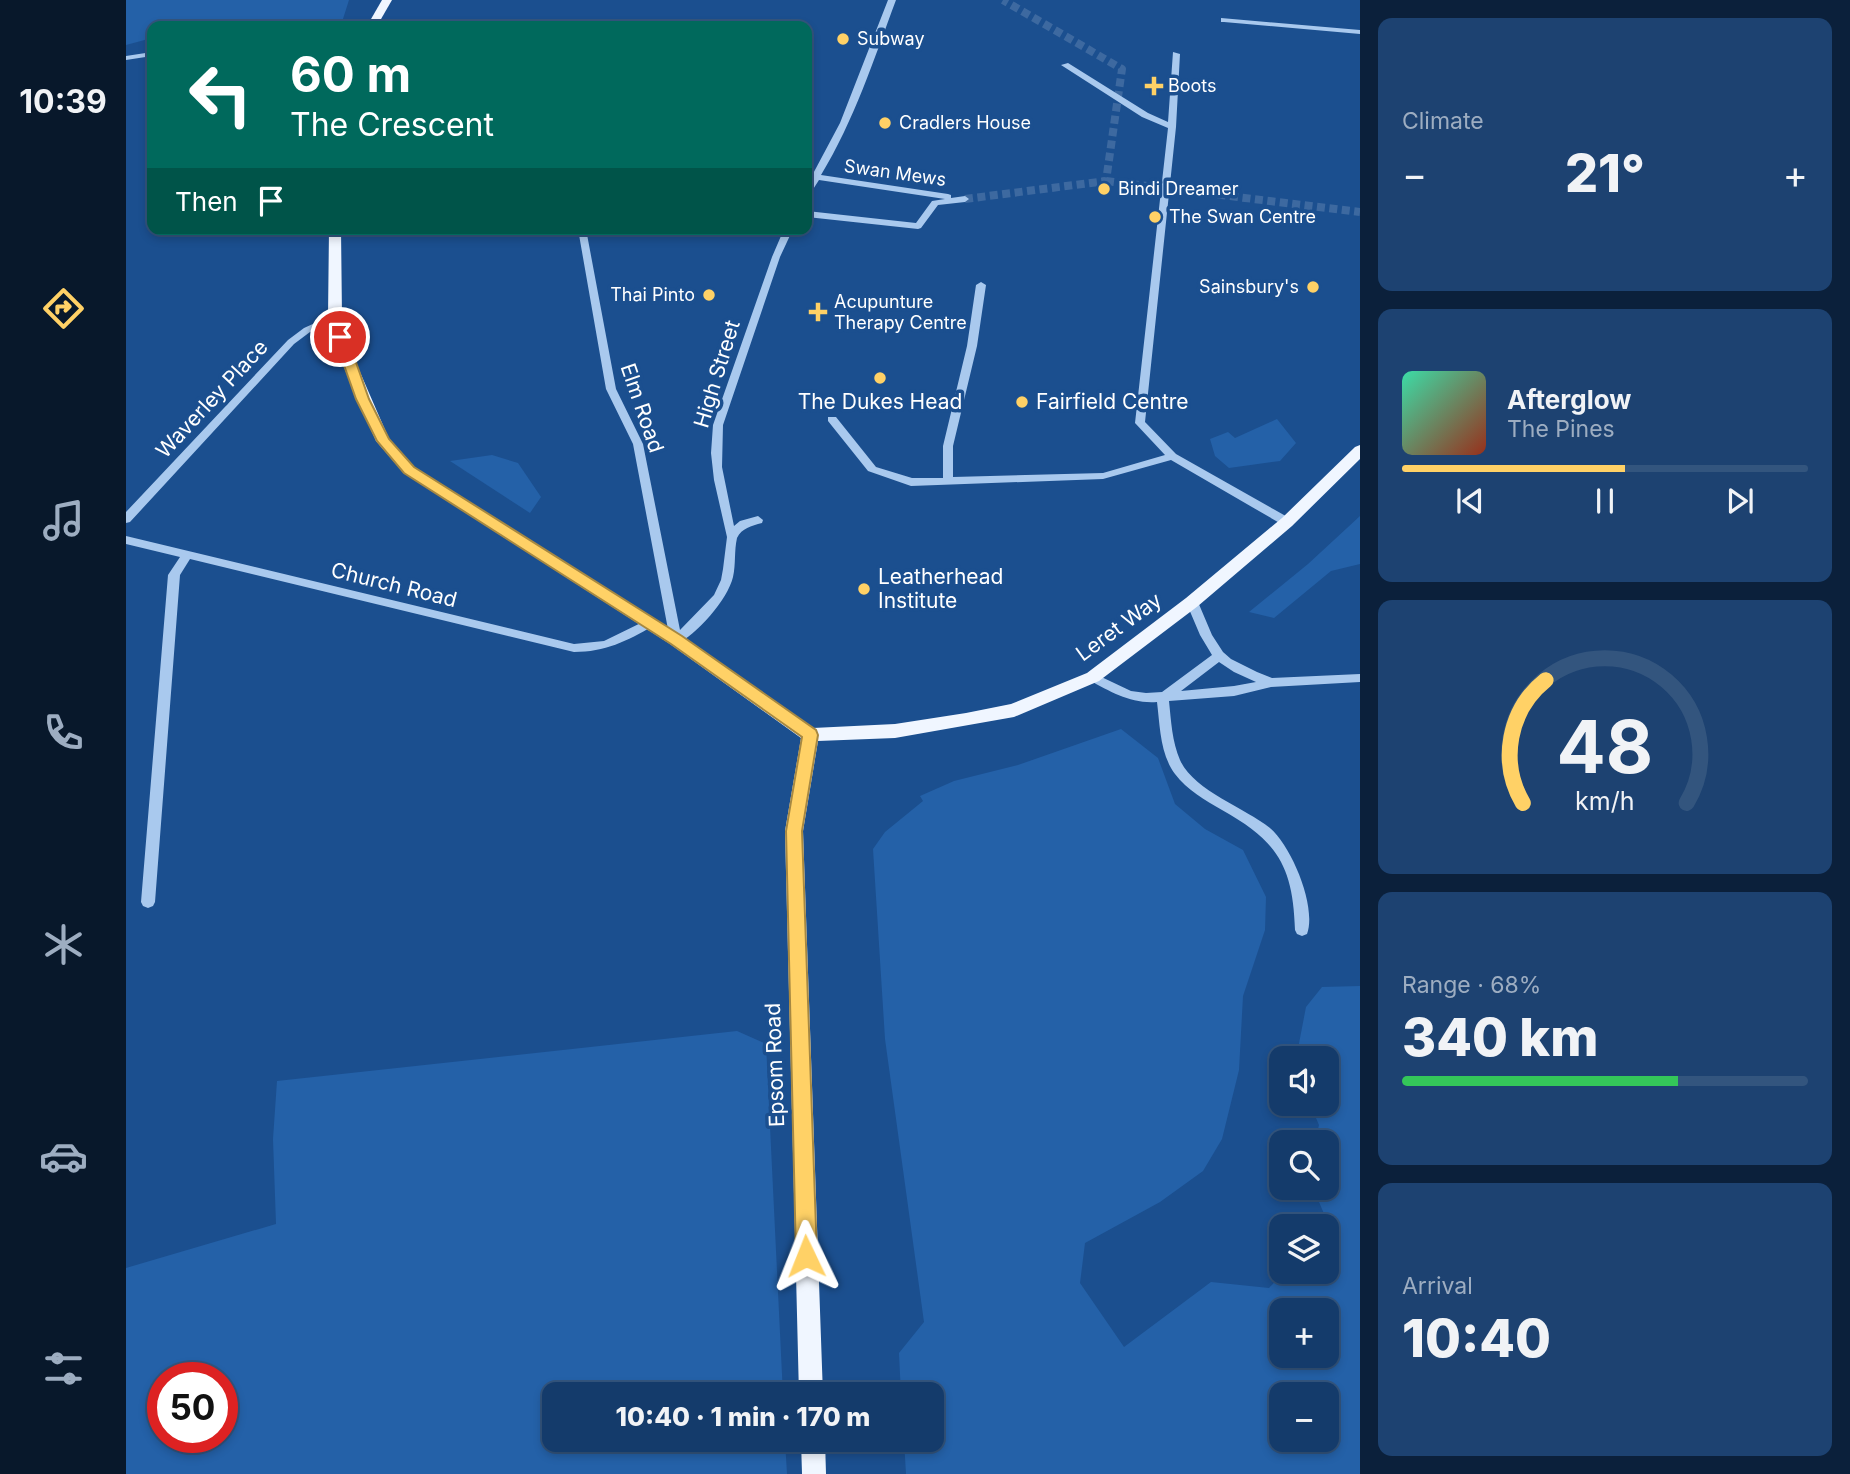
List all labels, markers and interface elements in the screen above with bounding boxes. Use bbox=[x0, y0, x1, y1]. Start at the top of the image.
place label: Subway bbox=[857, 28, 925, 49]
marker: Subway bbox=[835, 31, 851, 47]
text: 60 m bbox=[290, 45, 411, 104]
icon: left bbox=[175, 49, 266, 140]
place label: Boots bbox=[1168, 75, 1217, 96]
marker: Boots bbox=[1146, 78, 1162, 94]
text: 10:39 bbox=[19, 82, 107, 121]
text: The Crescent bbox=[290, 105, 494, 144]
text: Climate bbox=[1402, 107, 1484, 135]
place label: Cradlers House bbox=[899, 112, 1031, 133]
marker: Cradlers House bbox=[877, 115, 893, 131]
text: 21° bbox=[1565, 142, 1645, 205]
text: − bbox=[1402, 151, 1427, 197]
text: + bbox=[1783, 151, 1808, 197]
street label: Swan Mews bbox=[843, 155, 947, 190]
place label: Bindi Dreamer bbox=[1118, 178, 1239, 199]
marker: Bindi Dreamer bbox=[1096, 181, 1112, 197]
icon: arrive bbox=[252, 182, 290, 220]
text: Then bbox=[175, 186, 238, 217]
place label: The Swan Centre bbox=[1169, 206, 1316, 227]
marker: The Swan Centre bbox=[1147, 209, 1163, 225]
place label: Sainsbury's bbox=[1199, 276, 1299, 297]
marker: Sainsbury's bbox=[1305, 279, 1321, 295]
icon: directions bbox=[39, 284, 88, 333]
place label: Thai Pinto bbox=[610, 284, 695, 305]
marker: Thai Pinto bbox=[701, 287, 717, 303]
place label: Acupunture Therapy Centre bbox=[834, 291, 967, 333]
marker: Acupunture Therapy Centre bbox=[808, 302, 828, 322]
pin bbox=[310, 307, 370, 367]
street label: High Street bbox=[688, 317, 745, 431]
icon: arrive bbox=[321, 318, 359, 356]
street label: Waverley Place bbox=[151, 334, 273, 463]
street label: Elm Road bbox=[616, 360, 669, 456]
marker: The Dukes Head bbox=[872, 370, 888, 386]
text: Afterglow bbox=[1507, 384, 1631, 415]
place label: The Dukes Head bbox=[798, 389, 962, 414]
place label: Fairfield Centre bbox=[1036, 389, 1189, 414]
marker: Fairfield Centre bbox=[1014, 394, 1030, 410]
text: The Pines bbox=[1507, 415, 1615, 443]
icon: previous bbox=[1451, 482, 1489, 520]
icon: pause bbox=[1586, 482, 1624, 520]
icon: next bbox=[1721, 482, 1759, 520]
icon: music bbox=[39, 496, 88, 545]
street label: Church Road bbox=[329, 557, 460, 612]
place label: Leatherhead Institute bbox=[878, 564, 1003, 613]
marker: Leatherhead Institute bbox=[856, 581, 872, 597]
street label: Leret Way bbox=[1071, 587, 1167, 666]
text: 48 bbox=[1557, 702, 1653, 791]
icon: phone bbox=[39, 708, 88, 757]
text: km/h bbox=[1575, 786, 1635, 816]
icon: climate bbox=[39, 920, 88, 969]
text: Range · 68% bbox=[1402, 971, 1541, 999]
street label: Epsom Road bbox=[760, 1003, 789, 1127]
text: 340 km bbox=[1402, 1006, 1598, 1069]
map controls bbox=[1269, 1046, 1339, 1452]
button: sound bbox=[1269, 1046, 1339, 1116]
button: search bbox=[1269, 1130, 1339, 1200]
icon: car bbox=[39, 1132, 88, 1181]
button: layers bbox=[1269, 1214, 1339, 1284]
position arrow bbox=[769, 1219, 843, 1293]
text: Arrival bbox=[1402, 1272, 1473, 1300]
button: + bbox=[1269, 1298, 1339, 1368]
text: 10:40 bbox=[1402, 1307, 1551, 1370]
icon: filters bbox=[39, 1344, 88, 1393]
speed limit sign: 50 bbox=[147, 1362, 238, 1453]
button: − bbox=[1269, 1382, 1339, 1452]
text: 10:40 · 1 min · 170 m bbox=[616, 1401, 870, 1432]

